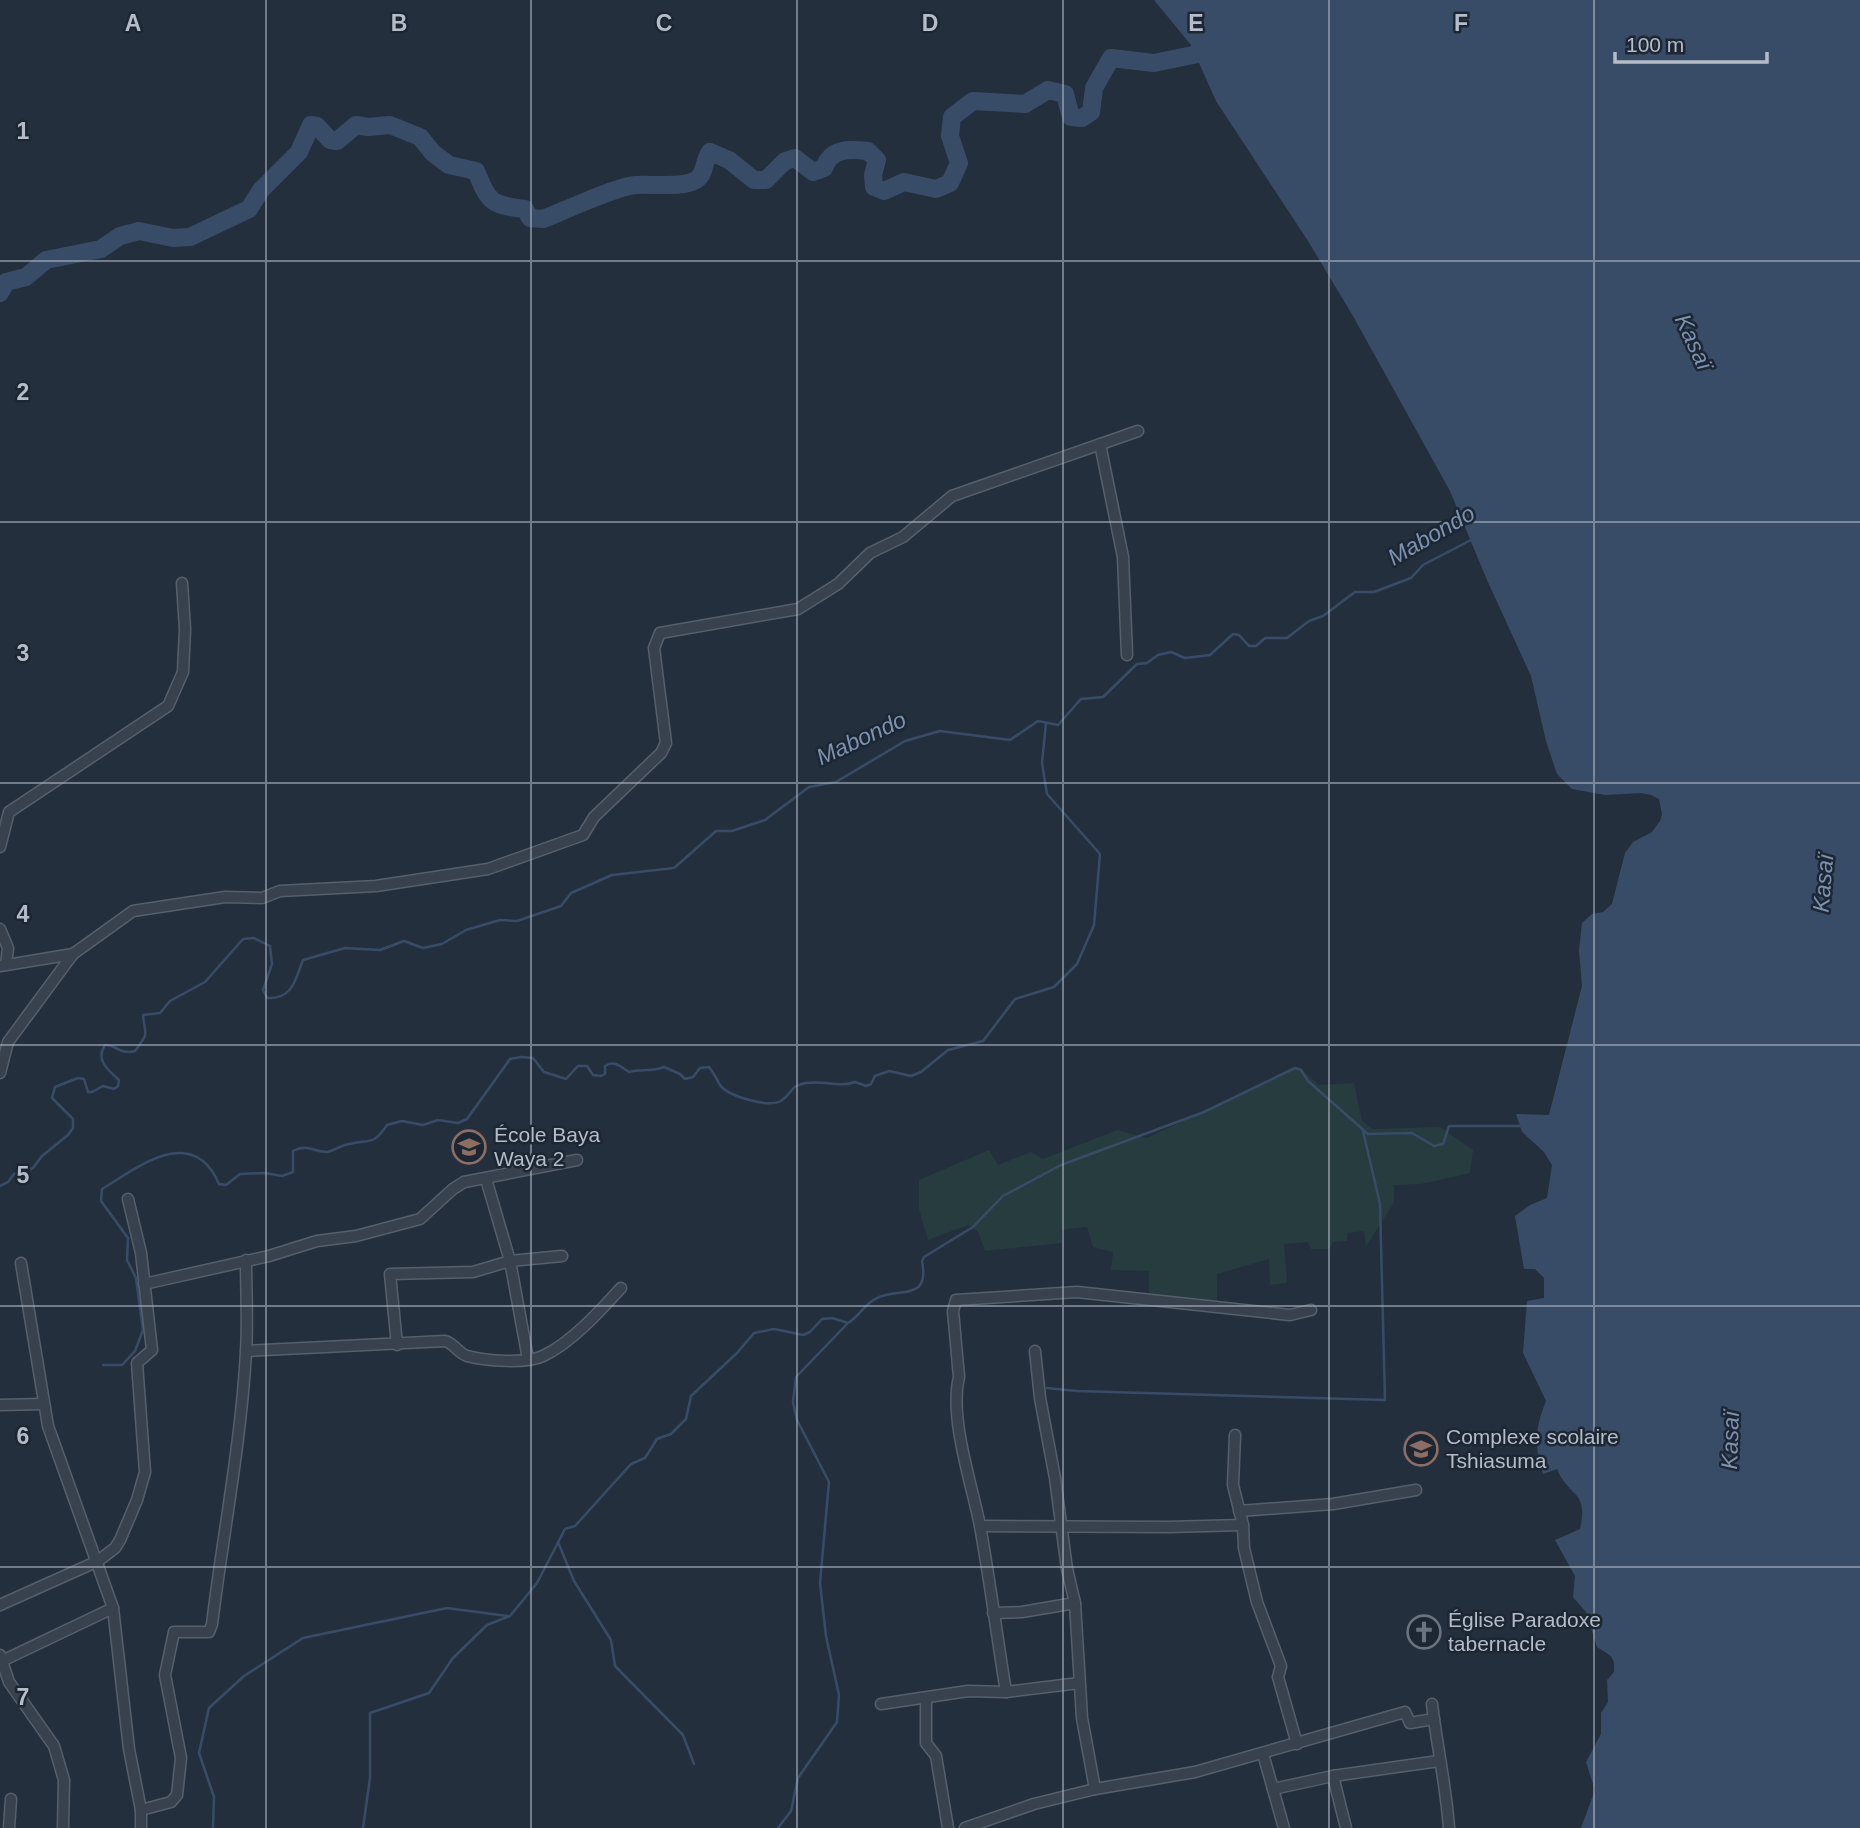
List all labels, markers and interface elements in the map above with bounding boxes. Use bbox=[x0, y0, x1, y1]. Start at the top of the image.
text: A bbox=[125, 10, 141, 36]
text: B bbox=[391, 10, 407, 36]
text: C bbox=[656, 10, 672, 36]
text: D bbox=[922, 10, 938, 36]
text: E bbox=[1188, 10, 1204, 36]
text: F bbox=[1454, 10, 1468, 36]
scale bar bbox=[1615, 21, 1767, 65]
text: 100 m bbox=[1626, 33, 1684, 56]
text: 1 bbox=[17, 118, 30, 144]
water label: Kasaï bbox=[1670, 310, 1719, 377]
text: 2 bbox=[17, 379, 29, 405]
water label: Mabondo bbox=[1383, 500, 1479, 570]
text: 3 bbox=[17, 640, 29, 666]
water label: Mabondo bbox=[812, 706, 910, 770]
water label: Kasaï bbox=[1807, 850, 1839, 913]
text: 4 bbox=[17, 901, 30, 927]
place label: École Baya Waya 2 bbox=[494, 1123, 601, 1170]
school or university icon: École Baya Waya 2 bbox=[450, 1128, 488, 1166]
text: 5 bbox=[17, 1162, 30, 1188]
water label: Kasaï bbox=[1716, 1408, 1744, 1470]
text: 6 bbox=[17, 1423, 29, 1449]
place label: Complexe scolaire Tshiasuma bbox=[1446, 1425, 1619, 1472]
school or university icon: Complexe scolaire Tshiasuma bbox=[1402, 1430, 1440, 1468]
place label: Église Paradoxe tabernacle bbox=[1448, 1608, 1601, 1655]
church icon: Église Paradoxe tabernacle bbox=[1405, 1613, 1443, 1651]
text: 7 bbox=[17, 1684, 29, 1710]

